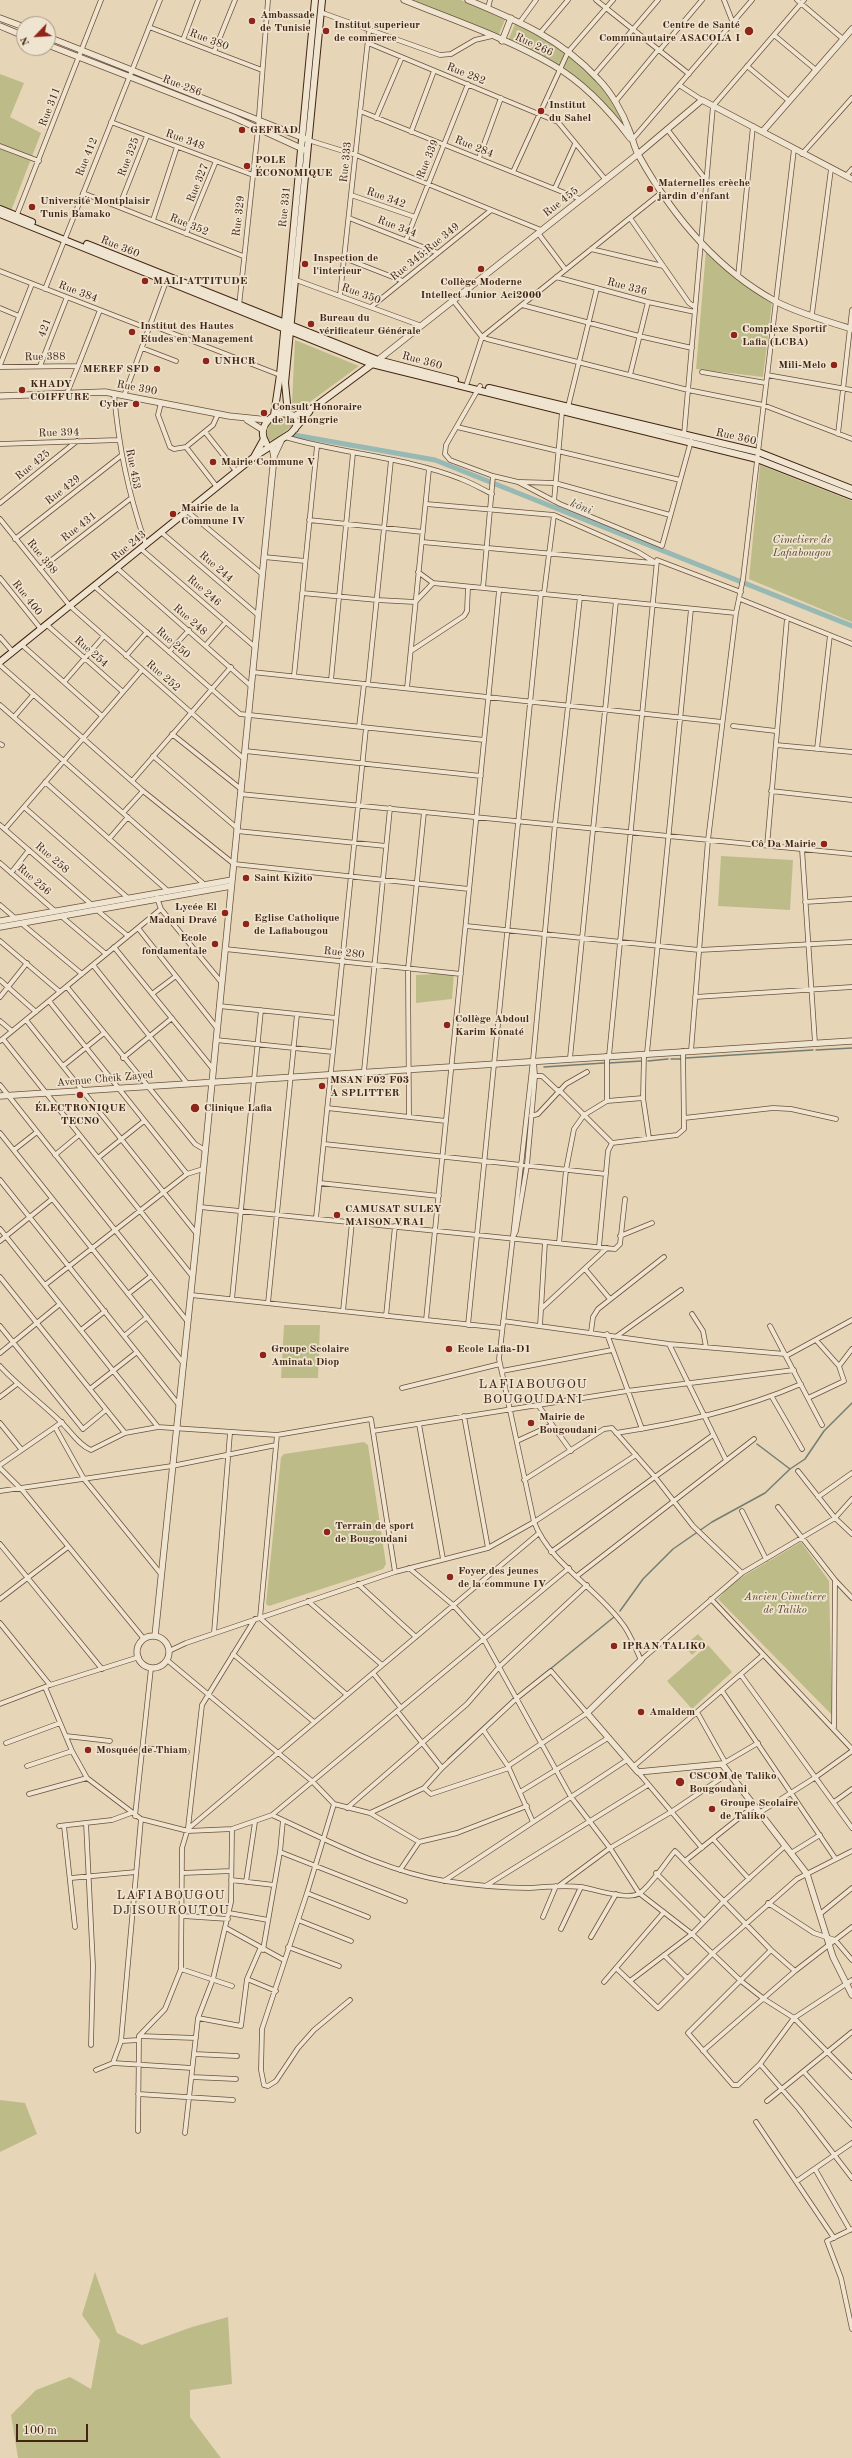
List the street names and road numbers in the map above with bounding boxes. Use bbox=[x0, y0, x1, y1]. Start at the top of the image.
street label: Rue 380 bbox=[187, 26, 231, 54]
street label: Rue 266 bbox=[513, 30, 555, 60]
street label: Rue 282 bbox=[445, 60, 487, 88]
street label: Rue 286 bbox=[160, 72, 204, 100]
street label: Rue 311 bbox=[36, 85, 64, 129]
street label: Rue 348 bbox=[163, 127, 207, 153]
street label: Rue 284 bbox=[453, 133, 495, 161]
street label: Rue 325 bbox=[115, 135, 143, 179]
street label: Rue 412 bbox=[73, 136, 101, 178]
street label: Rue 339 bbox=[414, 138, 442, 180]
street label: Rue 333 bbox=[337, 141, 355, 183]
street label: Rue 327 bbox=[184, 162, 212, 204]
street label: Rue 455 bbox=[541, 184, 581, 220]
street label: Rue 342 bbox=[364, 185, 408, 211]
street label: Rue 331 bbox=[276, 186, 294, 228]
street label: Rue 329 bbox=[230, 195, 248, 237]
street label: Rue 352 bbox=[168, 211, 210, 239]
street label: Rue 344 bbox=[375, 213, 419, 241]
street label: Rue 345;Rue 349 bbox=[388, 220, 462, 284]
street label: Rue 360 bbox=[99, 233, 141, 261]
street label: Rue 336 bbox=[605, 275, 649, 299]
street label: Rue 384 bbox=[56, 278, 100, 306]
street label: Rue 350 bbox=[339, 281, 383, 307]
street label: 421 bbox=[35, 317, 55, 339]
street label: Rue 360 bbox=[400, 349, 444, 373]
street label: Rue 388 bbox=[24, 350, 66, 364]
street label: Rue 390 bbox=[116, 378, 158, 398]
street label: Rue 394 bbox=[38, 426, 80, 440]
street label: Rue 360 bbox=[715, 426, 757, 448]
street label: Rue 425 bbox=[13, 447, 53, 483]
street label: Rue 453 bbox=[123, 448, 143, 490]
street label: Rue 429 bbox=[43, 472, 83, 508]
street label: Rue 431 bbox=[59, 509, 99, 545]
street label: Rue 243 bbox=[109, 528, 149, 564]
street label: Rue 398 bbox=[24, 537, 60, 577]
street label: Rue 244 bbox=[196, 549, 236, 585]
street label: Rue 246 bbox=[184, 573, 224, 609]
street label: Rue 400 bbox=[9, 578, 45, 618]
street label: Rue 248 bbox=[170, 602, 210, 638]
street label: Rue 250 bbox=[153, 625, 193, 661]
street label: Rue 254 bbox=[71, 634, 111, 670]
street label: Rue 252 bbox=[143, 658, 183, 694]
street label: Rue 258 bbox=[32, 840, 72, 876]
street label: Rue 256 bbox=[14, 862, 54, 898]
street label: Rue 280 bbox=[323, 944, 365, 962]
street label: Avenue Cheik Zayed bbox=[56, 1068, 154, 1090]

